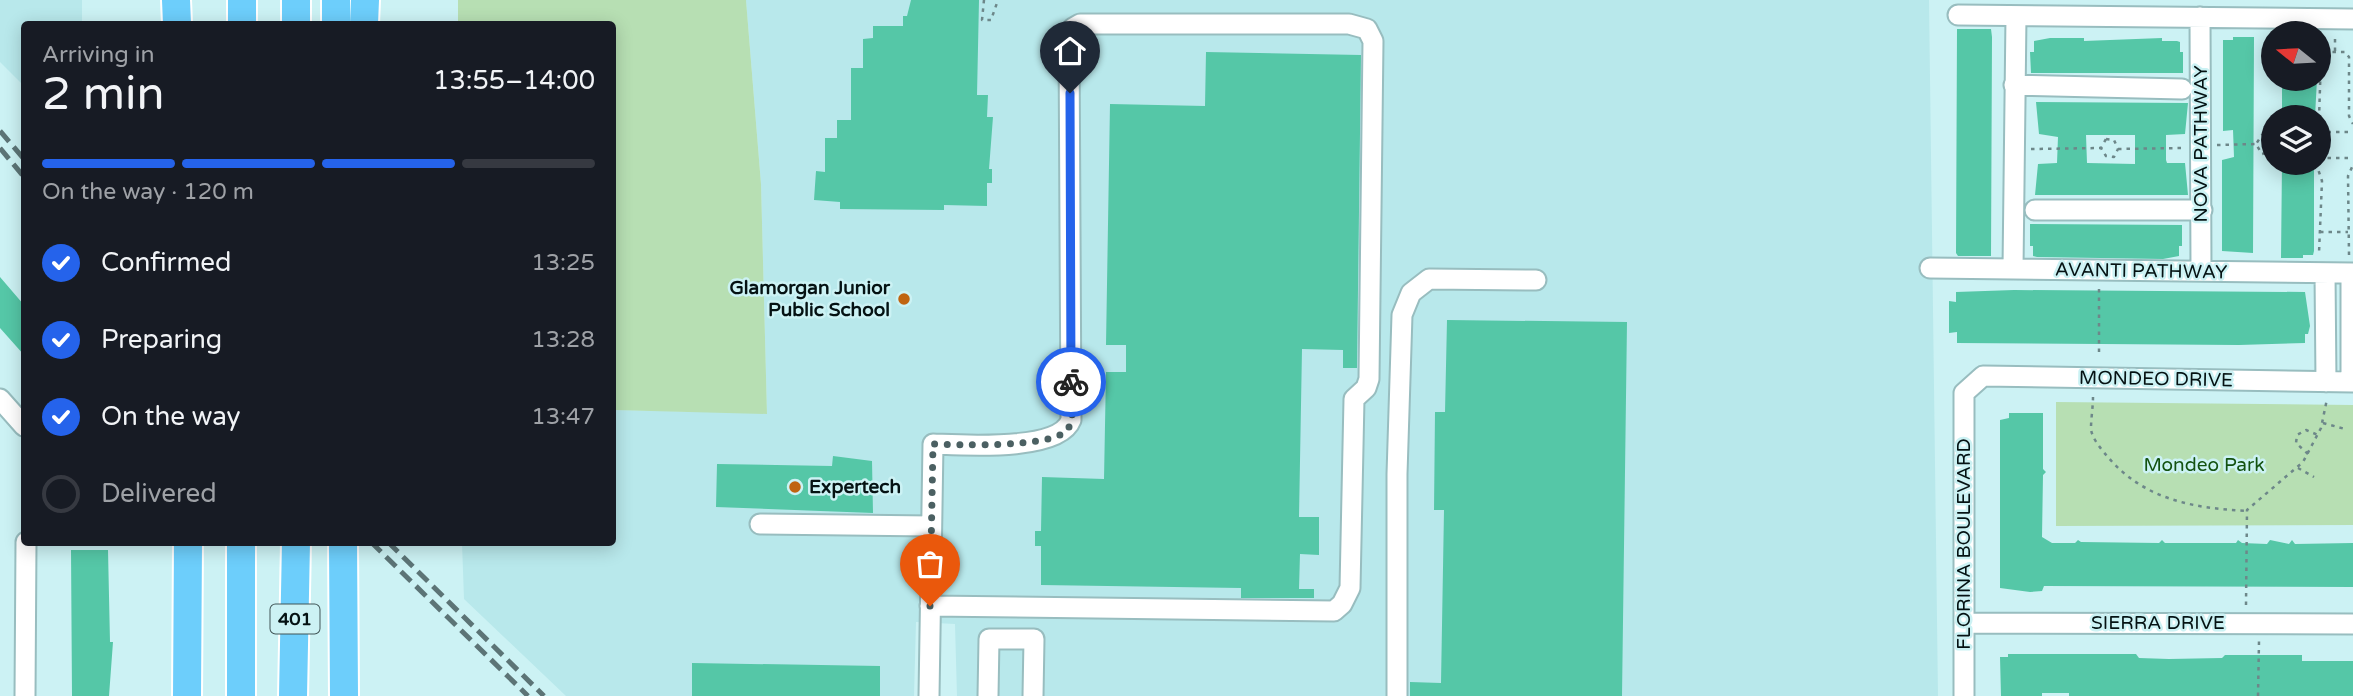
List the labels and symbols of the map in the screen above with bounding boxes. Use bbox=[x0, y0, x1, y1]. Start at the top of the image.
pin bbox=[1040, 21, 1100, 93]
north arrow bbox=[2261, 21, 2331, 91]
street label: NOVA PATHWAY bbox=[2190, 65, 2212, 223]
street label: AVANTI PATHWAY bbox=[2055, 258, 2227, 284]
place label: Glamorgan Junior Public School bbox=[729, 277, 891, 321]
marker: Glamorgan Junior Public School bbox=[896, 291, 912, 307]
courier bbox=[1036, 347, 1106, 417]
street label: MONDEO DRIVE bbox=[2079, 367, 2233, 391]
street label: FLORINA BOULEVARD bbox=[1953, 438, 1975, 650]
park label: Mondeo Park bbox=[2143, 454, 2265, 476]
place label: Expertech bbox=[809, 476, 901, 499]
marker: Expertech bbox=[787, 479, 803, 495]
pin bbox=[900, 534, 960, 606]
road number: 401 bbox=[270, 604, 320, 634]
street label: SIERRA DRIVE bbox=[2091, 612, 2225, 634]

